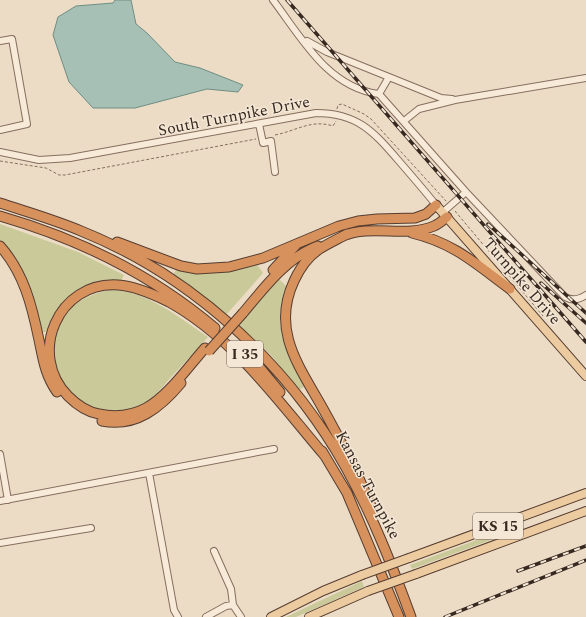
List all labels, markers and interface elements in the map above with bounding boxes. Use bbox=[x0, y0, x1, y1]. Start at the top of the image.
street label: South Turnpike Drive bbox=[156, 89, 312, 143]
street label: Turnpike Drive bbox=[477, 232, 567, 330]
road number: I 35 bbox=[227, 341, 263, 367]
street label: Kansas Turnpike bbox=[329, 427, 407, 543]
road number: KS 15 bbox=[473, 513, 523, 539]

